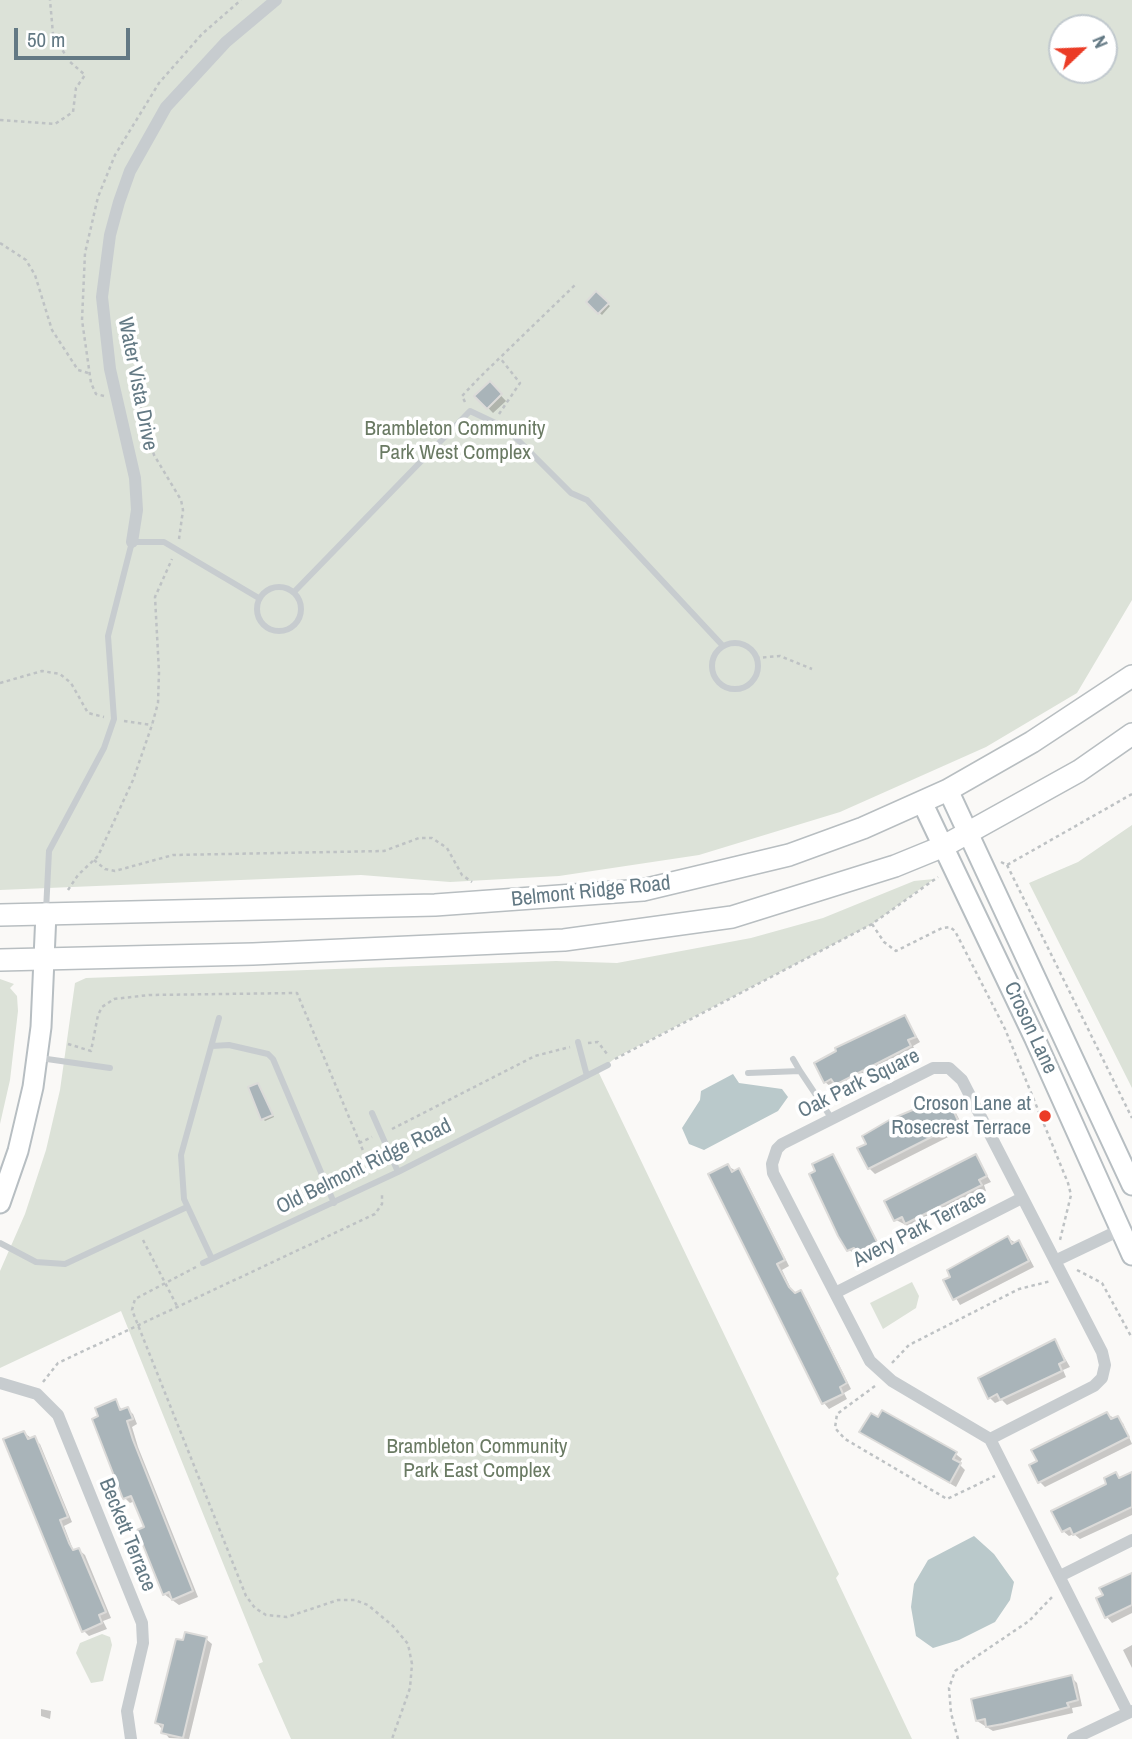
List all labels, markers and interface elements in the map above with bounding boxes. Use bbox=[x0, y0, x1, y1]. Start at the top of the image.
scale bar bbox=[18, 14, 133, 58]
north arrow bbox=[1048, 14, 1118, 84]
text: 50 m bbox=[27, 25, 65, 54]
text: N bbox=[1086, 31, 1115, 52]
street label: Water Vista Drive bbox=[112, 315, 162, 453]
park label: Brambleton Community Park West Complex bbox=[365, 416, 545, 466]
street label: Belmont Ridge Road bbox=[510, 871, 672, 913]
street label: Croson Lane bbox=[998, 978, 1062, 1078]
street label: Oak Park Square bbox=[794, 1044, 924, 1124]
place label: Croson Lane at Rosecrest Terrace bbox=[891, 1091, 1031, 1141]
marker: Croson Lane at Rosecrest Terrace bbox=[1037, 1108, 1053, 1124]
street label: Old Belmont Ridge Road bbox=[272, 1114, 456, 1220]
street label: Avery Park Terrace bbox=[849, 1185, 991, 1273]
park label: Brambleton Community Park East Complex bbox=[387, 1434, 567, 1484]
street label: Beckett Terrace bbox=[93, 1475, 161, 1595]

